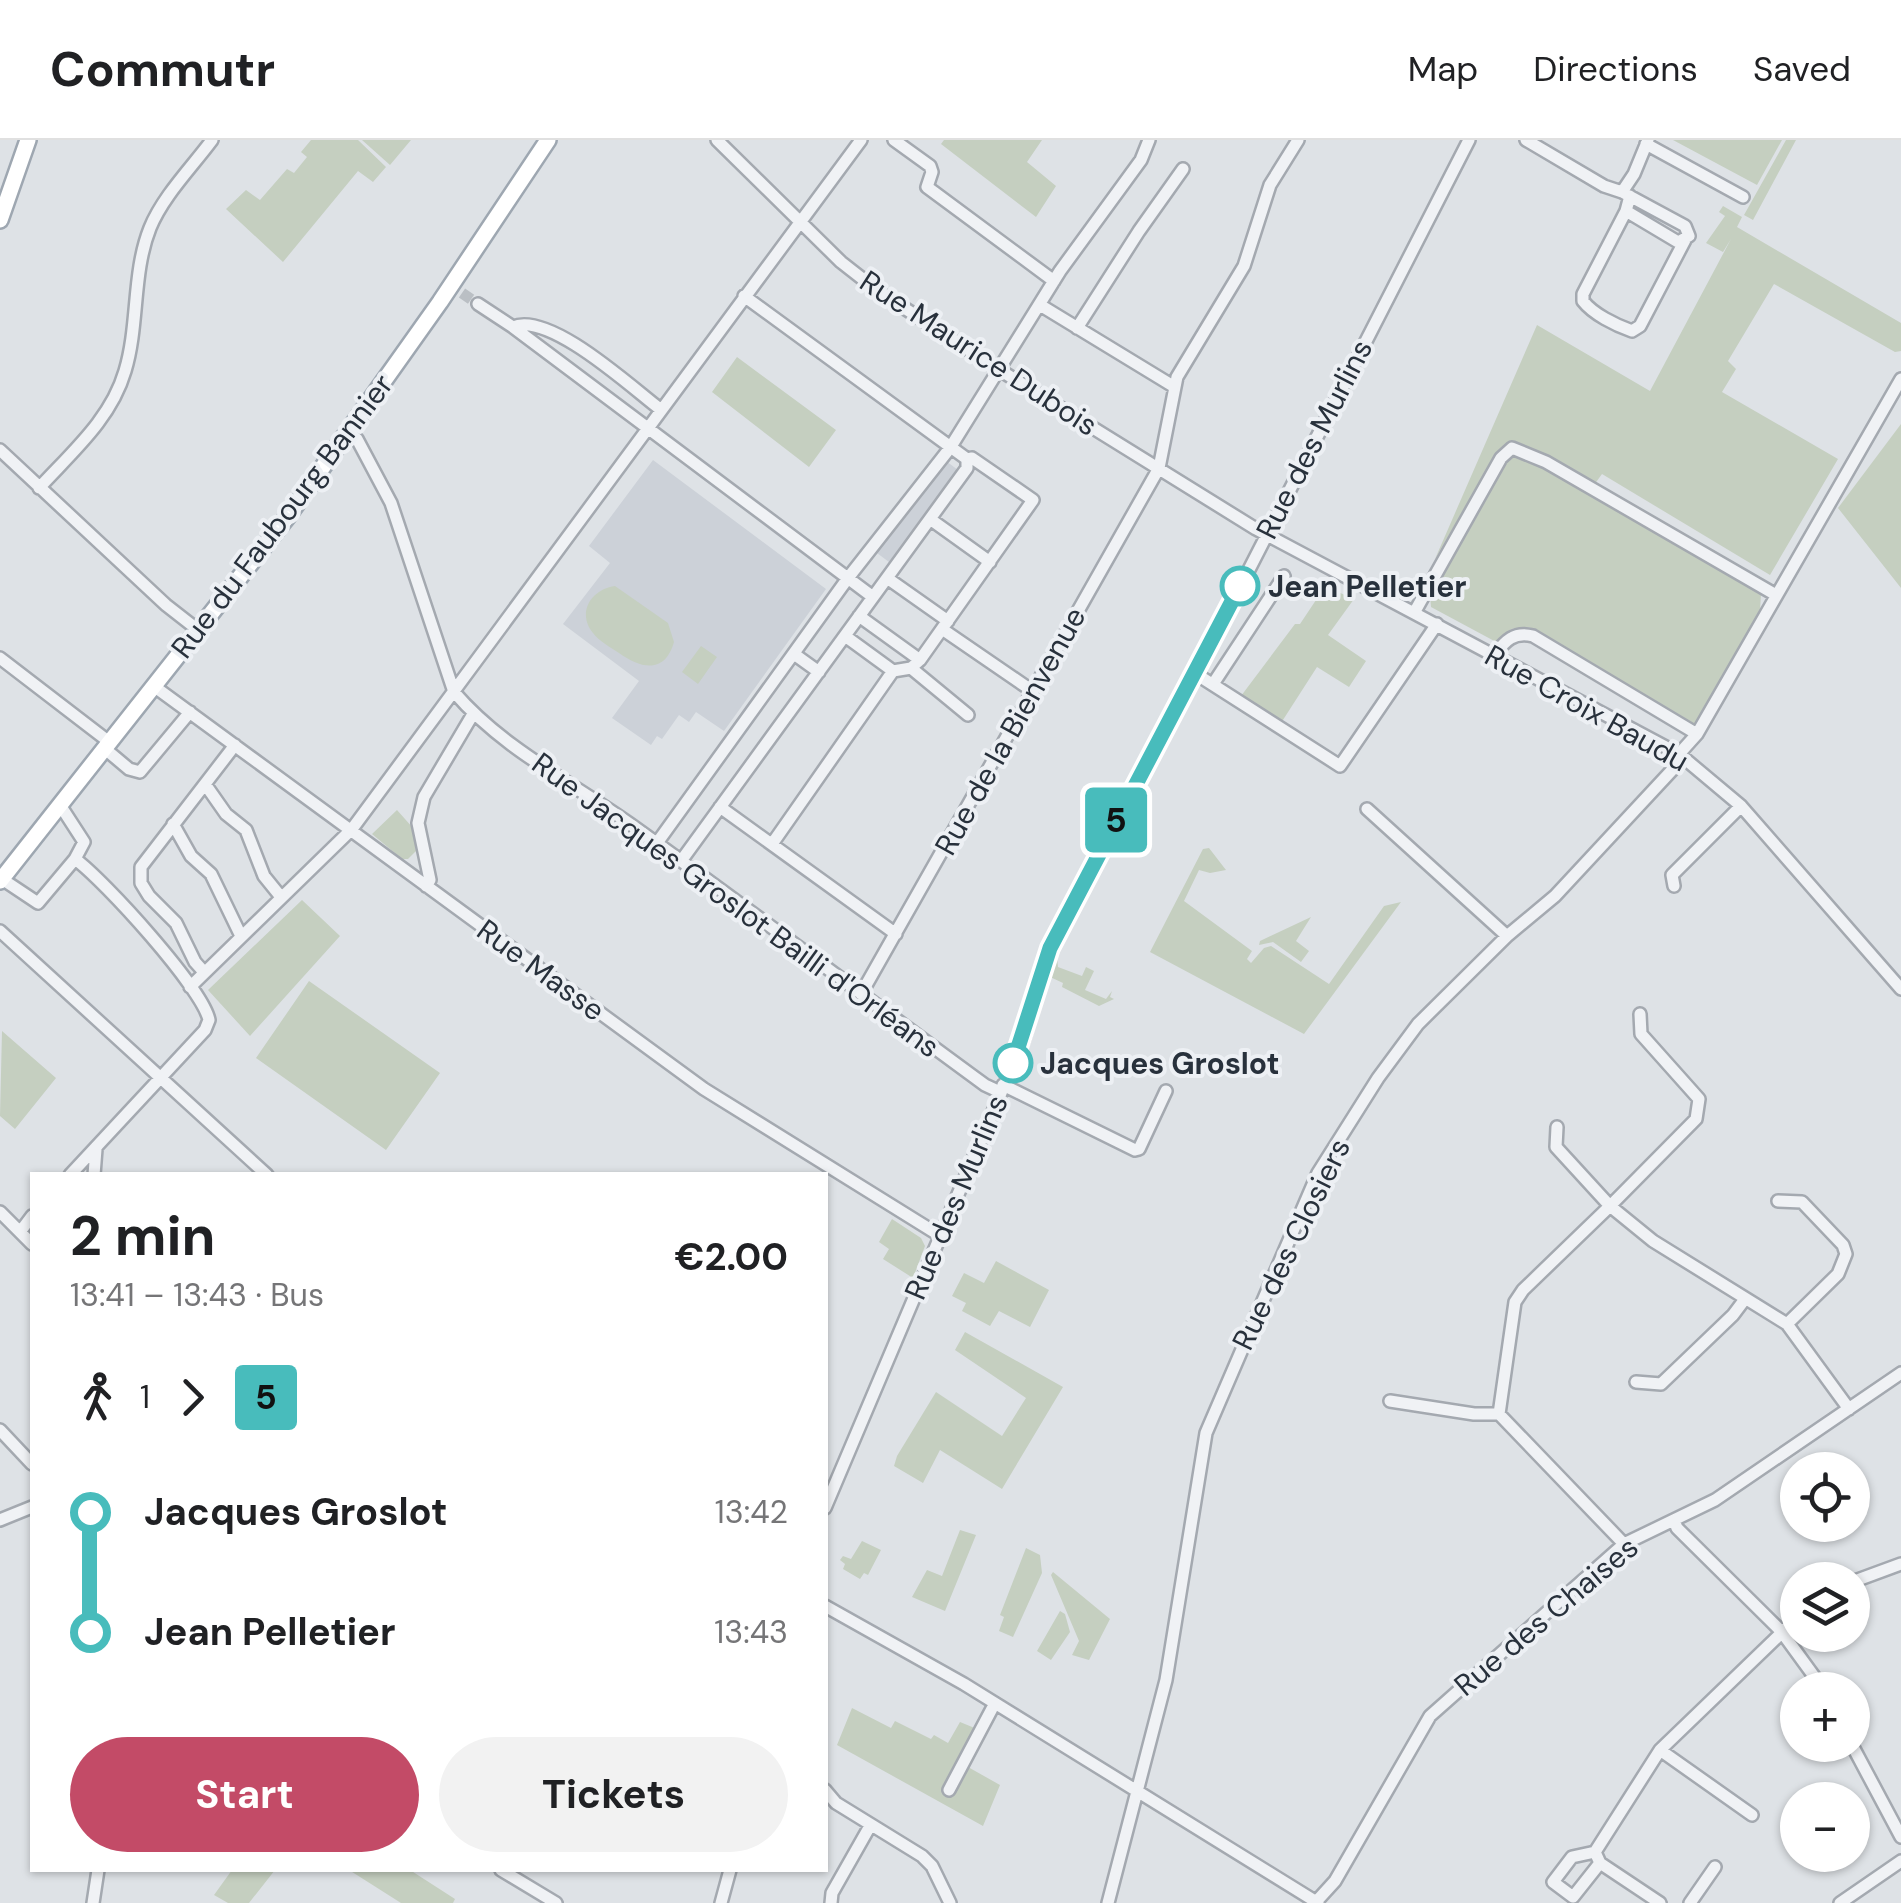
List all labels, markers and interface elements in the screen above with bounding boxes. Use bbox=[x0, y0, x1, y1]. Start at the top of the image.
text: Commutr bbox=[50, 38, 275, 101]
text: Map bbox=[1408, 46, 1478, 92]
text: Directions bbox=[1533, 46, 1698, 92]
text: Saved bbox=[1753, 46, 1851, 92]
street label: Rue Maurice Dubois bbox=[853, 262, 1105, 444]
street label: Rue des Murlins bbox=[1247, 333, 1381, 545]
street label: Rue du Faubourg Bannier bbox=[162, 366, 402, 666]
marker: Jean Pelletier bbox=[1221, 567, 1259, 605]
place label: Jean Pelletier bbox=[1268, 567, 1467, 606]
street label: Rue de la Bienvenue bbox=[926, 600, 1094, 862]
street label: Rue Croix Baudu bbox=[1478, 636, 1696, 780]
street label: Rue Jacques Groslot Bailli d'Orléans bbox=[524, 744, 948, 1066]
line badge: 5 bbox=[1084, 788, 1148, 852]
text: 5 bbox=[1105, 797, 1127, 843]
street label: Rue Masse bbox=[469, 911, 613, 1029]
marker: Jacques Groslot bbox=[994, 1044, 1032, 1082]
place label: Jacques Groslot bbox=[1040, 1044, 1280, 1083]
street label: Rue des Murlins bbox=[895, 1089, 1017, 1305]
street label: Rue des Closiers bbox=[1223, 1132, 1359, 1356]
text: 2 min bbox=[70, 1200, 215, 1272]
text: €2.00 bbox=[674, 1232, 788, 1282]
text: 13:41 – 13:43 · Bus bbox=[70, 1274, 324, 1316]
icon: walk bbox=[70, 1370, 125, 1425]
icon: forward bbox=[165, 1370, 220, 1425]
text: 5 bbox=[255, 1374, 277, 1420]
text: 1 bbox=[140, 1376, 150, 1418]
map controls bbox=[1780, 1452, 1870, 1872]
button: locate bbox=[1780, 1452, 1870, 1542]
text: Jacques Groslot bbox=[144, 1487, 447, 1537]
text: 13:42 bbox=[715, 1491, 788, 1533]
street label: Rue des Chaises bbox=[1446, 1528, 1646, 1704]
button: layers bbox=[1780, 1562, 1870, 1652]
text: Jean Pelletier bbox=[144, 1607, 396, 1657]
text: 13:43 bbox=[714, 1611, 788, 1653]
button: + bbox=[1780, 1672, 1870, 1762]
button: Start bbox=[70, 1737, 419, 1852]
button: Tickets bbox=[439, 1737, 788, 1852]
button: − bbox=[1780, 1782, 1870, 1872]

